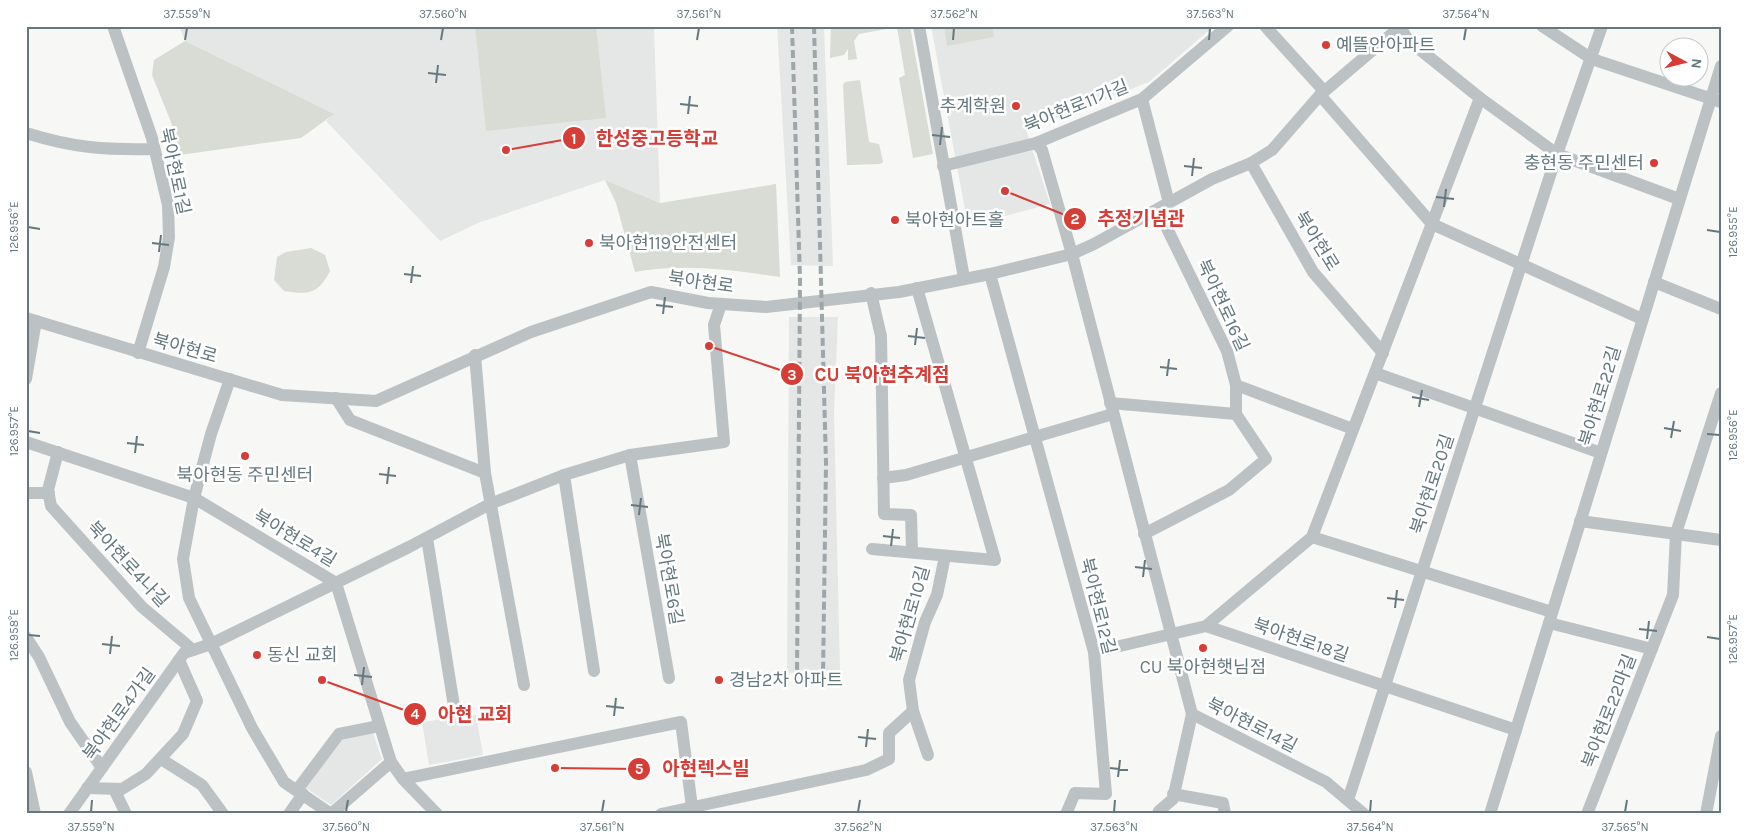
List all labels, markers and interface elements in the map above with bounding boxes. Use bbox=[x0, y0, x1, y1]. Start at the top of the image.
text: 37.559°N bbox=[163, 7, 211, 21]
text: 37.560°N bbox=[419, 7, 467, 21]
text: 37.561°N bbox=[677, 7, 721, 21]
text: 37.562°N bbox=[930, 7, 978, 21]
text: 37.563°N bbox=[1186, 7, 1234, 21]
text: 37.564°N bbox=[1442, 7, 1490, 21]
place label: 예뜰안아파트 bbox=[1336, 34, 1435, 56]
north arrow bbox=[1660, 38, 1710, 88]
marker: 예뜰안아파트 bbox=[1320, 39, 1332, 51]
text: N bbox=[1687, 58, 1705, 70]
street label: 북아현로11가길 bbox=[1020, 75, 1132, 137]
place label: 추계학원 bbox=[940, 95, 1006, 117]
marker: 추계학원 bbox=[1010, 100, 1022, 112]
callout: 한성중고등학교 bbox=[561, 121, 728, 155]
street label: 북아현로1길 bbox=[155, 125, 195, 217]
text: 한성중고등학교 bbox=[596, 128, 718, 150]
text: 1 bbox=[571, 130, 577, 148]
place label: 충현동 주민센터 bbox=[1524, 152, 1644, 174]
marker: 충현동 주민센터 bbox=[1648, 157, 1660, 169]
text: 126.956°E bbox=[7, 201, 21, 253]
callout: 추정기념관 bbox=[1062, 202, 1195, 236]
text: 126.955°E bbox=[1726, 206, 1740, 258]
street label: 북아현로 bbox=[1290, 207, 1344, 275]
text: 추정기념관 bbox=[1097, 208, 1185, 230]
place label: 북아현아트홀 bbox=[905, 209, 1004, 231]
text: 2 bbox=[1070, 210, 1080, 228]
marker: 북아현아트홀 bbox=[889, 214, 901, 226]
place label: 북아현119안전센터 bbox=[599, 232, 737, 254]
marker: 북아현119안전센터 bbox=[583, 237, 595, 249]
street label: 북아현로16길 bbox=[1192, 255, 1254, 355]
street label: 북아현로 bbox=[667, 266, 735, 298]
street label: 북아현로 bbox=[150, 328, 220, 368]
street label: 북아현로22길 bbox=[1574, 343, 1626, 449]
callout: CU 북아현추계점 bbox=[779, 357, 959, 391]
text: CU 북아현추계점 bbox=[815, 364, 949, 386]
text: 3 bbox=[787, 366, 797, 384]
text: 126.957°E bbox=[7, 406, 21, 456]
text: 126.956°E bbox=[1726, 409, 1740, 461]
street label: 북아현로20길 bbox=[1405, 431, 1459, 537]
marker: 북아현동 주민센터 bbox=[239, 450, 251, 462]
place label: 북아현동 주민센터 bbox=[177, 464, 313, 486]
street label: 북아현로4길 bbox=[250, 505, 340, 571]
street label: 북아현로4나길 bbox=[83, 516, 173, 612]
street label: 북아현로6길 bbox=[650, 531, 688, 627]
street label: 북아현로12길 bbox=[1075, 555, 1121, 657]
street label: 북아현로10길 bbox=[886, 563, 934, 665]
text: 126.958°E bbox=[7, 609, 21, 661]
street label: 북아현로18길 bbox=[1250, 613, 1352, 667]
text: 126.957°E bbox=[1726, 614, 1740, 664]
marker: CU 북아현햇님점 bbox=[1197, 642, 1209, 654]
place label: 동신 교회 bbox=[267, 644, 338, 666]
marker: 동신 교회 bbox=[251, 649, 263, 661]
street label: 북아현로22마길 bbox=[1577, 651, 1641, 771]
place label: CU 북아현햇님점 bbox=[1140, 656, 1266, 678]
street label: 북아현로4가길 bbox=[78, 663, 160, 765]
place label: 경남2차 아파트 bbox=[729, 669, 843, 691]
marker: 경남2차 아파트 bbox=[713, 674, 725, 686]
street label: 북아현로14길 bbox=[1203, 693, 1301, 757]
callout: 아현 교회 bbox=[402, 697, 522, 731]
text: 아현 교회 bbox=[438, 704, 512, 726]
text: 4 bbox=[411, 705, 420, 723]
callout: 아현렉스빌 bbox=[627, 752, 759, 786]
text: 아현렉스빌 bbox=[662, 758, 750, 780]
text: 5 bbox=[635, 760, 644, 778]
text: 37.559°N bbox=[67, 820, 115, 834]
text: 37.560°N bbox=[322, 820, 370, 834]
text: 37.561°N bbox=[580, 820, 624, 834]
text: 37.562°N bbox=[834, 820, 882, 834]
text: 37.563°N bbox=[1090, 820, 1138, 834]
text: 37.564°N bbox=[1346, 820, 1394, 834]
text: 37.565°N bbox=[1601, 820, 1649, 834]

